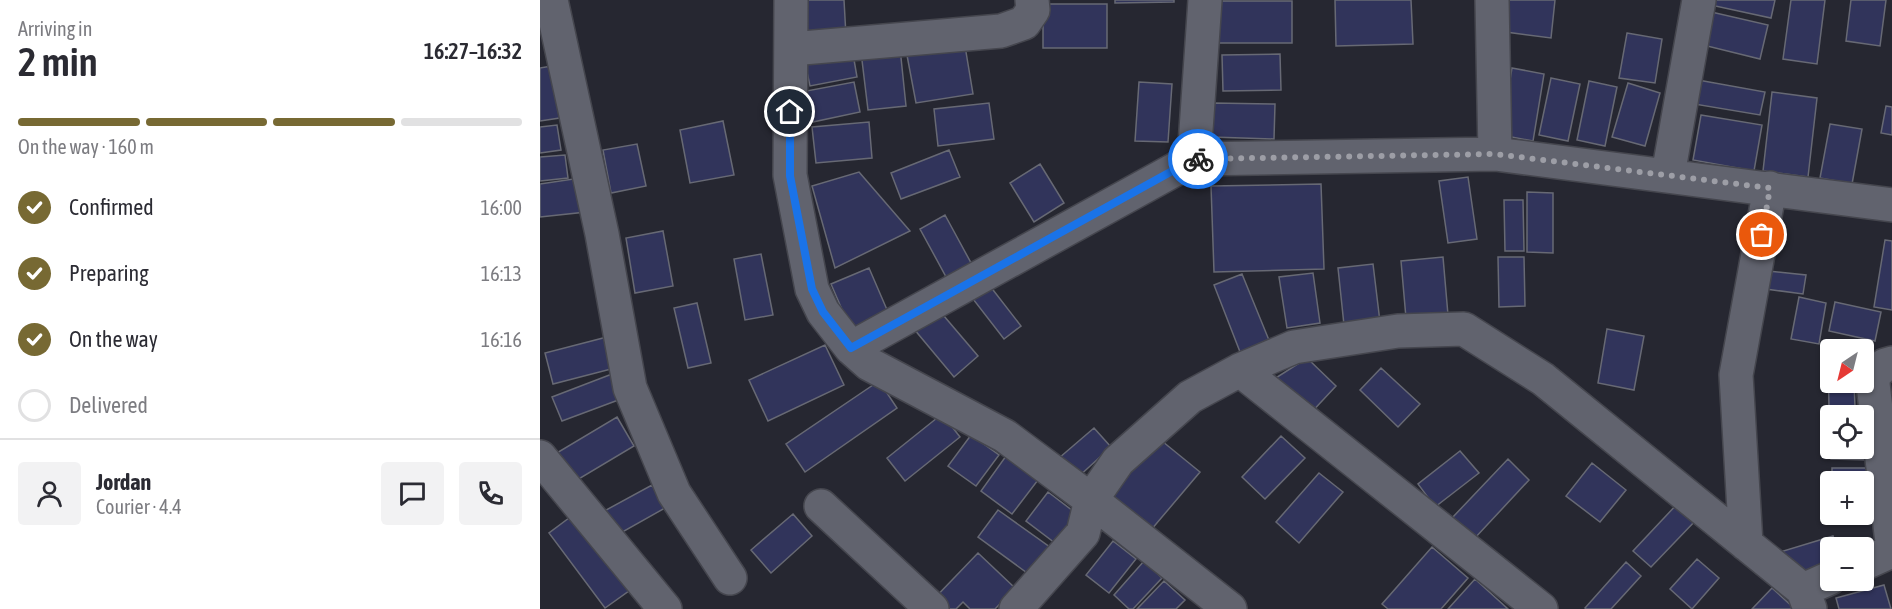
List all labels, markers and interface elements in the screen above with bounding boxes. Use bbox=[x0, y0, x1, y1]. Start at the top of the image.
text: Arriving in bbox=[18, 17, 92, 40]
text: 16:27–16:32 bbox=[424, 38, 522, 64]
text: 2 min bbox=[18, 40, 98, 84]
pin bbox=[764, 86, 815, 137]
icon: home bbox=[773, 95, 806, 128]
courier bbox=[1168, 129, 1228, 189]
text: On the way · 160 m bbox=[18, 135, 154, 158]
icon: bike bbox=[1182, 143, 1215, 176]
icon: check bbox=[18, 191, 51, 224]
text: Confirmed bbox=[69, 194, 154, 220]
text: 16:00 bbox=[480, 196, 522, 219]
pin bbox=[1736, 209, 1787, 260]
icon: bag bbox=[1745, 218, 1778, 251]
icon: check bbox=[18, 257, 51, 290]
text: Preparing bbox=[69, 260, 149, 286]
text: 16:13 bbox=[481, 262, 522, 285]
icon: check bbox=[18, 323, 51, 356]
text: On the way bbox=[69, 326, 158, 352]
text: 16:16 bbox=[481, 328, 522, 351]
north arrow bbox=[1820, 339, 1874, 393]
map controls bbox=[1820, 339, 1874, 591]
text: Delivered bbox=[69, 392, 148, 418]
button: locate bbox=[1820, 405, 1874, 459]
button: person bbox=[18, 462, 81, 525]
button: chat bbox=[381, 462, 444, 525]
button: phone bbox=[459, 462, 522, 525]
text: Jordan bbox=[96, 469, 151, 495]
button: + bbox=[1820, 471, 1874, 525]
text: Courier · 4.4 bbox=[96, 495, 182, 518]
button: − bbox=[1820, 537, 1874, 591]

